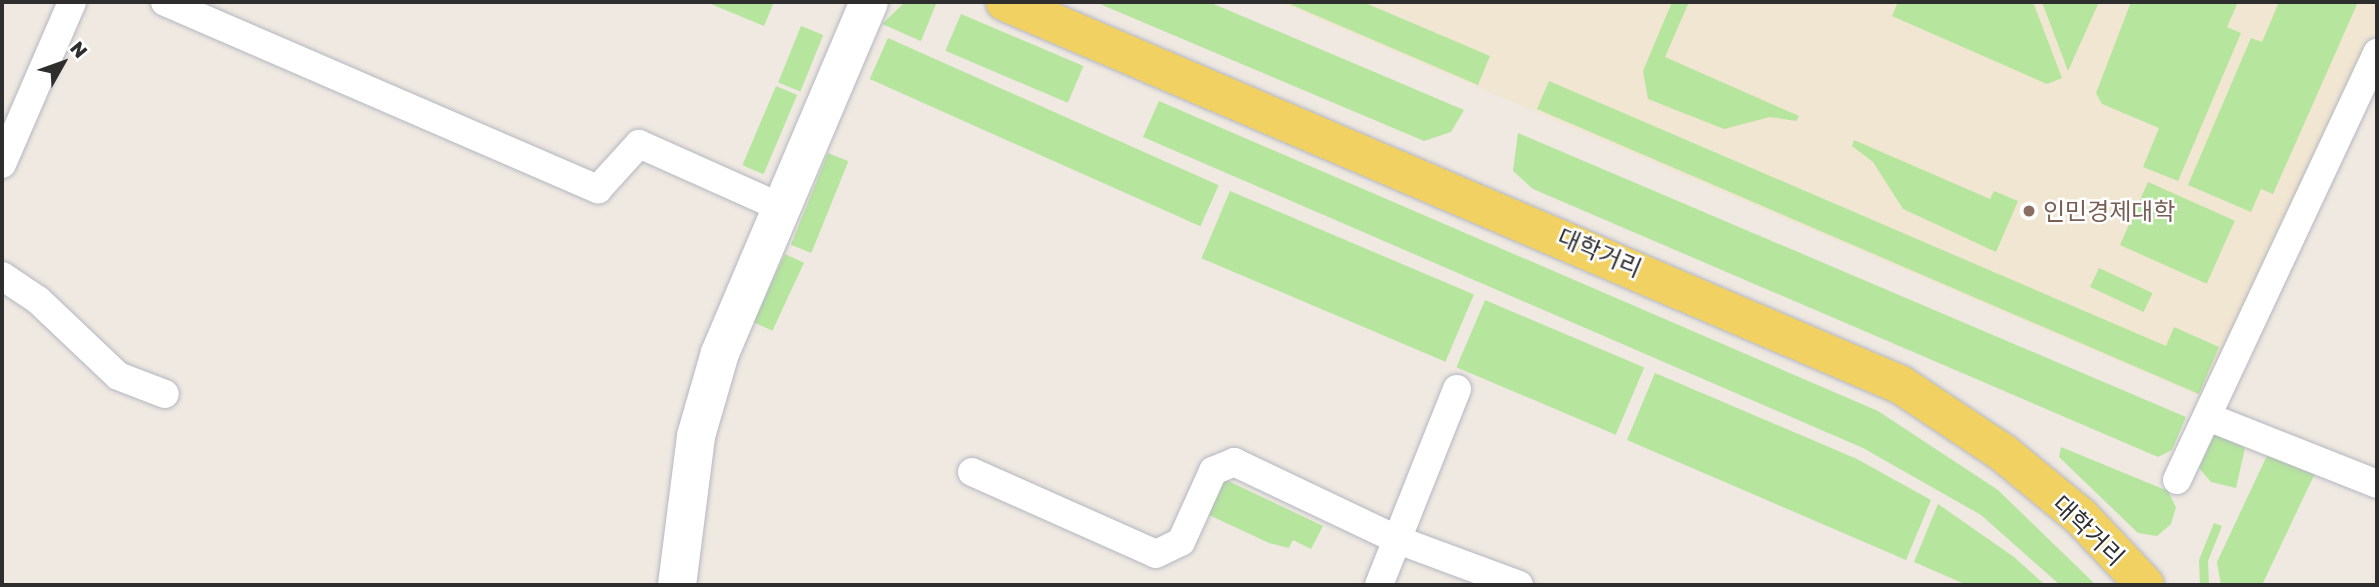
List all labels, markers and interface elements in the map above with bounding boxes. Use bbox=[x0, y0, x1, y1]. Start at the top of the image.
north arrow bbox=[28, 28, 98, 98]
text: N bbox=[66, 36, 93, 62]
place label: 인민경제대학 bbox=[2043, 197, 2175, 225]
marker: 인민경제대학 bbox=[2021, 203, 2037, 219]
street label: 대학거리 bbox=[1554, 221, 1646, 283]
street label: 대학거리 bbox=[2047, 489, 2131, 571]

